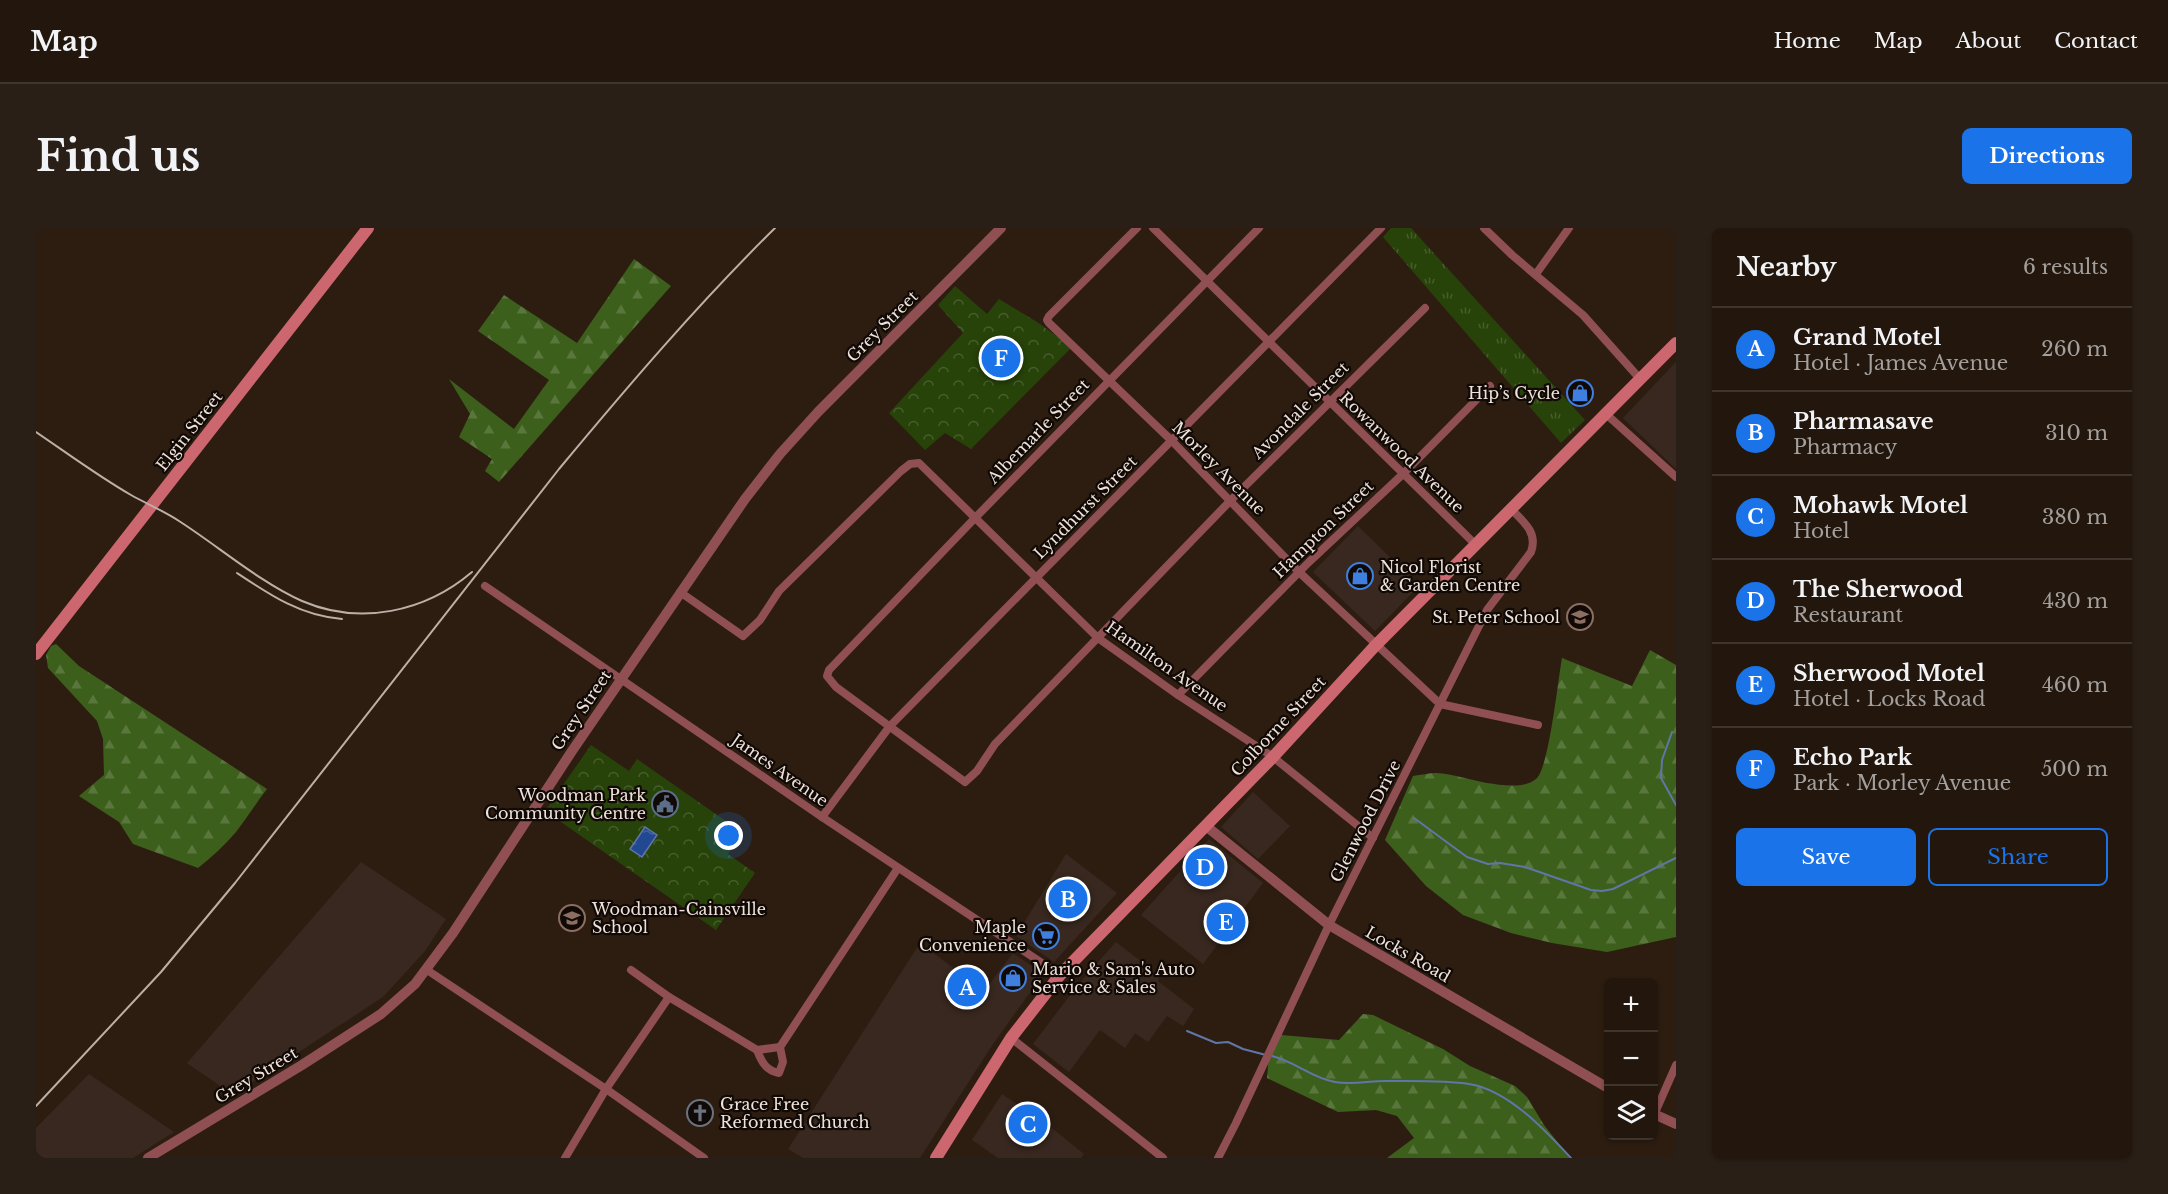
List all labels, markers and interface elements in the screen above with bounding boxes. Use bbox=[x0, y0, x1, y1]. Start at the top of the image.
text: Map bbox=[30, 24, 98, 59]
text: Home bbox=[1774, 28, 1841, 54]
text: Map bbox=[1874, 28, 1922, 54]
text: About bbox=[1955, 28, 2021, 54]
text: Contact bbox=[2054, 28, 2138, 54]
button: Directions bbox=[1962, 128, 2132, 184]
text: Find us bbox=[36, 130, 200, 182]
text: Nearby bbox=[1736, 251, 1837, 283]
text: 6 results bbox=[2023, 255, 2108, 279]
street label: Grey Street bbox=[842, 286, 922, 366]
text: Grand Motel bbox=[1793, 324, 1941, 351]
pin: F bbox=[982, 336, 1020, 380]
text: A bbox=[1747, 337, 1764, 361]
text: 260 m bbox=[2041, 337, 2108, 361]
text: Hotel · James Avenue bbox=[1793, 351, 2008, 375]
street label: Avondale Street bbox=[1247, 357, 1353, 463]
street label: Albemarle Street bbox=[982, 374, 1093, 488]
shop icon: Hip’s Cycle bbox=[1565, 378, 1595, 408]
place label: Hip’s Cycle bbox=[1468, 383, 1560, 403]
street label: Elgin Street bbox=[152, 387, 226, 475]
street label: Rowanwood Avenue bbox=[1335, 387, 1469, 517]
text: Pharmasave bbox=[1793, 408, 1934, 435]
street label: Morley Avenue bbox=[1168, 417, 1270, 519]
text: B bbox=[1748, 421, 1763, 445]
text: 310 m bbox=[2045, 421, 2108, 445]
text: Pharmacy bbox=[1793, 435, 1897, 459]
street label: Lyndhurst Street bbox=[1029, 451, 1141, 563]
street label: Hampton Street bbox=[1269, 476, 1377, 582]
text: Mohawk Motel bbox=[1793, 492, 1968, 519]
text: C bbox=[1747, 505, 1764, 529]
text: 380 m bbox=[2042, 505, 2108, 529]
text: Hotel bbox=[1793, 519, 1850, 543]
place label: Nicol Florist & Garden Centre bbox=[1380, 557, 1520, 595]
shop icon: Nicol Florist & Garden Centre bbox=[1345, 561, 1375, 591]
text: The Sherwood bbox=[1793, 576, 1963, 603]
text: D bbox=[1746, 589, 1765, 613]
text: 430 m bbox=[2043, 589, 2108, 613]
school or university icon: St. Peter School bbox=[1565, 602, 1595, 632]
text: Restaurant bbox=[1793, 603, 1903, 627]
place label: St. Peter School bbox=[1432, 607, 1560, 627]
street label: Hamilton Avenue bbox=[1102, 617, 1232, 715]
text: Sherwood Motel bbox=[1793, 660, 1985, 687]
street label: Grey Street bbox=[547, 666, 615, 754]
street label: Colborne Street bbox=[1226, 672, 1330, 780]
text: E bbox=[1748, 673, 1763, 697]
text: 460 m bbox=[2042, 673, 2108, 697]
text: Hotel · Locks Road bbox=[1793, 687, 1985, 711]
street label: James Avenue bbox=[726, 728, 832, 811]
text: Echo Park bbox=[1793, 744, 1912, 771]
street label: Glenwood Drive bbox=[1326, 757, 1404, 885]
text: F bbox=[1749, 757, 1762, 781]
text: 500 m bbox=[2041, 757, 2108, 781]
text: Park · Morley Avenue bbox=[1793, 771, 2011, 795]
place label: Woodman Park Community Centre bbox=[485, 785, 646, 823]
public building icon: Woodman Park Community Centre bbox=[650, 789, 680, 819]
your location bbox=[714, 821, 743, 850]
button: Save bbox=[1736, 828, 1916, 886]
button: Share bbox=[1928, 828, 2108, 886]
pin: D bbox=[1186, 844, 1224, 890]
pin: B bbox=[1048, 876, 1088, 922]
place label: Woodman-Cainsville School bbox=[591, 899, 766, 937]
pin: E bbox=[1206, 900, 1246, 944]
school or university icon: Woodman-Cainsville School bbox=[557, 903, 587, 933]
place label: Maple Convenience bbox=[919, 917, 1026, 955]
supermarket icon: Maple Convenience bbox=[1031, 921, 1061, 951]
street label: Locks Road bbox=[1362, 922, 1454, 986]
place label: Mario & Sam's Auto Service & Sales bbox=[1032, 959, 1195, 997]
shop icon: Mario & Sam's Auto Service & Sales bbox=[998, 963, 1028, 993]
pin: A bbox=[948, 964, 986, 1010]
map controls bbox=[1604, 978, 1658, 1140]
button: + bbox=[1604, 978, 1658, 1032]
button: − bbox=[1604, 1032, 1658, 1086]
street label: Grey Street bbox=[211, 1043, 301, 1107]
button: layers bbox=[1604, 1086, 1658, 1140]
place label: Grace Free Reformed Church bbox=[720, 1094, 870, 1132]
church icon: Grace Free Reformed Church bbox=[685, 1098, 715, 1128]
pin: C bbox=[1008, 1102, 1048, 1146]

